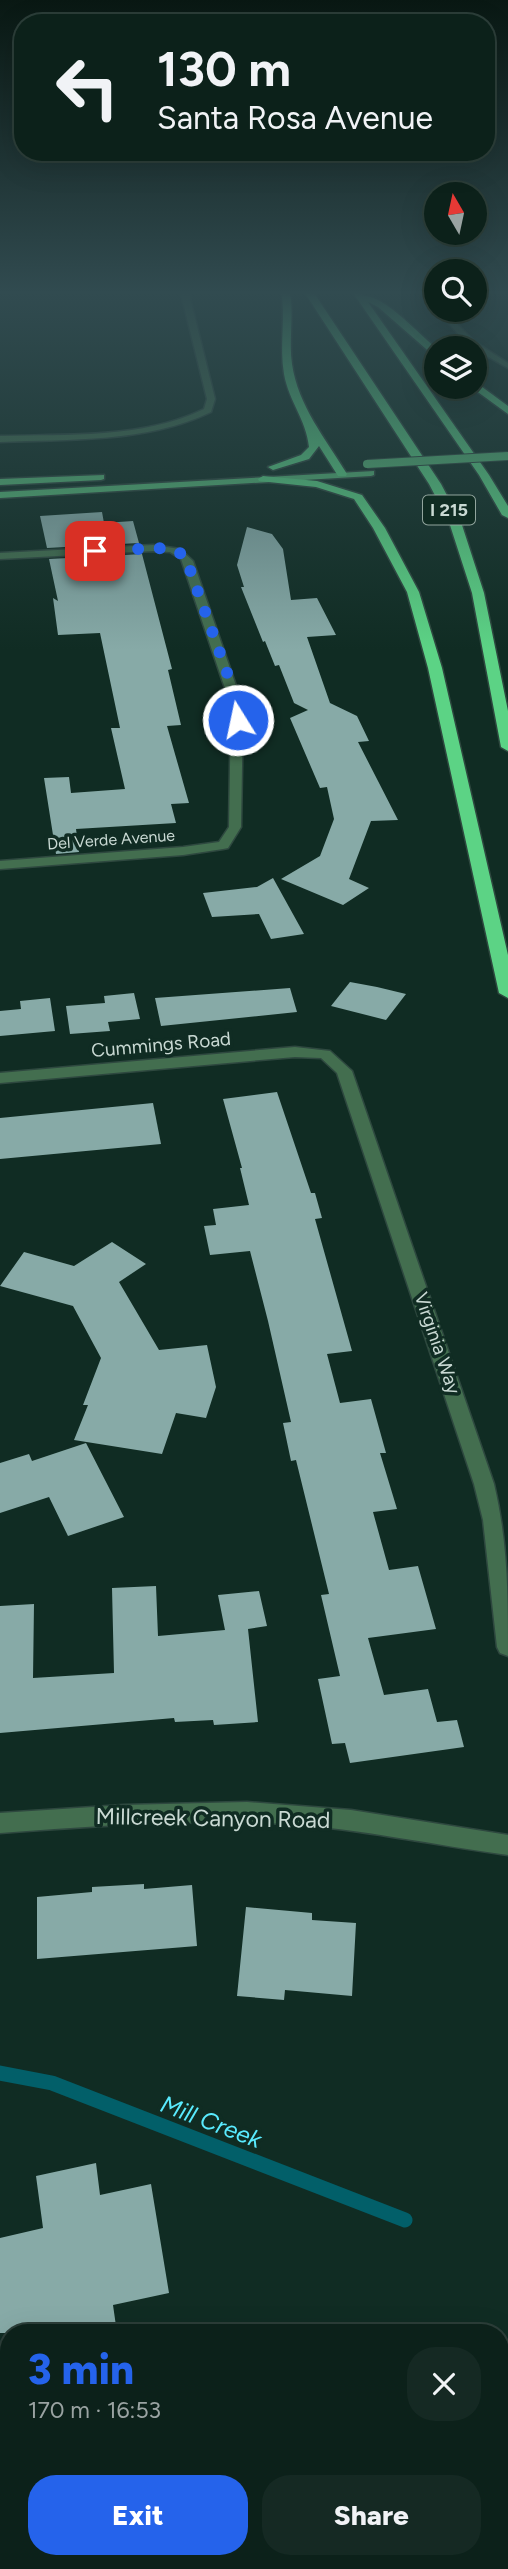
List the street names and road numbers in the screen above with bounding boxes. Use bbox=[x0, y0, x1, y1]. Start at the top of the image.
road number: I 215 bbox=[423, 496, 475, 524]
street label: Del Verde Avenue bbox=[47, 826, 176, 853]
street label: Cummings Road bbox=[90, 1027, 232, 1062]
street label: Virginia Way bbox=[409, 1289, 466, 1397]
street label: Millcreek Canyon Road bbox=[95, 1802, 331, 1834]

